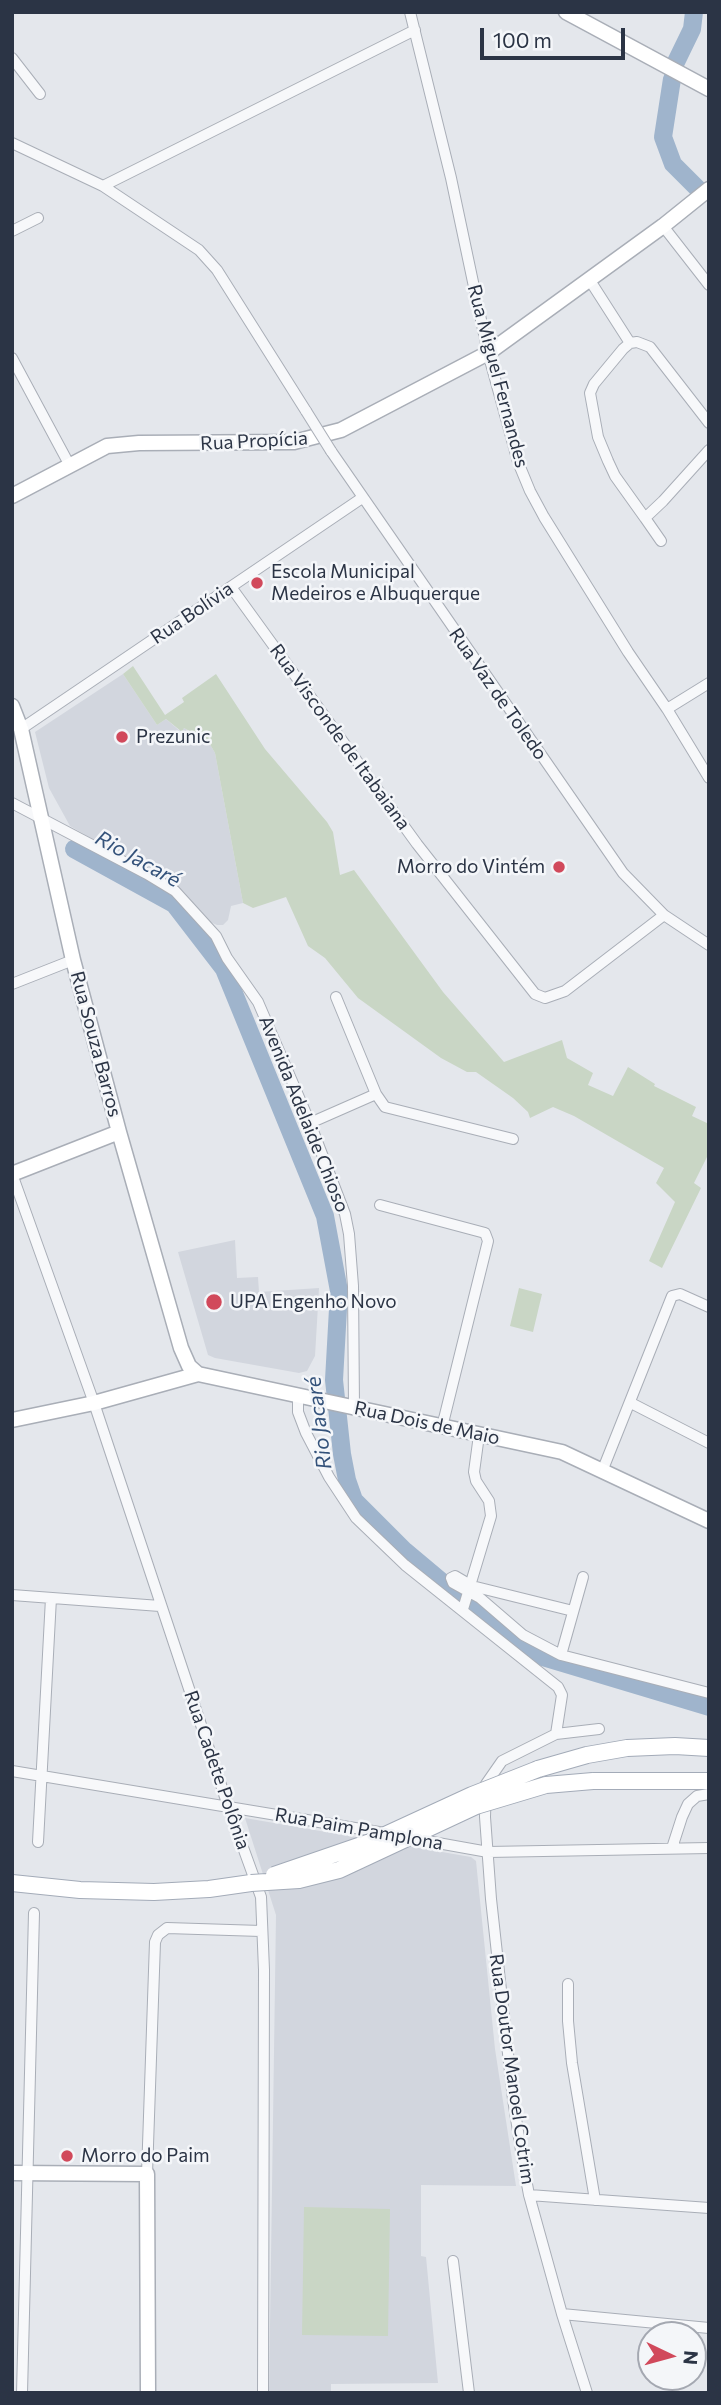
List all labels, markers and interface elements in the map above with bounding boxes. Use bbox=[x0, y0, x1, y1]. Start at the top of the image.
scale bar bbox=[483, 14, 628, 58]
text: 100 m bbox=[493, 27, 552, 52]
street label: Rua Miguel Fernandes bbox=[463, 282, 533, 470]
street label: Rua Propícia bbox=[200, 427, 308, 455]
place label: Escola Municipal Medeiros e Albuquerque bbox=[271, 561, 480, 605]
marker: Escola Municipal Medeiros e Albuquerque bbox=[249, 575, 265, 591]
street label: Rua Bolívia bbox=[146, 577, 238, 649]
street label: Rua Vaz de Toledo bbox=[444, 624, 552, 764]
street label: Rua Visconde de Itabaiana bbox=[265, 640, 415, 834]
place label: Prezunic bbox=[136, 726, 210, 748]
marker: Prezunic bbox=[114, 729, 130, 745]
water label: Rio Jacaré bbox=[91, 825, 185, 893]
place label: Morro do Vintém bbox=[397, 856, 545, 878]
marker: Morro do Vintém bbox=[551, 859, 567, 875]
street label: Rua Souza Barros bbox=[66, 969, 126, 1119]
street label: Avenida Adelaide Chioso bbox=[254, 1012, 354, 1216]
place label: UPA Engenho Novo bbox=[230, 1291, 397, 1313]
marker: UPA Engenho Novo bbox=[204, 1292, 224, 1312]
water label: Rio Jacaré bbox=[301, 1375, 337, 1471]
street label: Rua Dois de Maio bbox=[352, 1396, 502, 1450]
street label: Rua Cadete Polônia bbox=[179, 1687, 255, 1853]
street label: Rua Paim Pamplona bbox=[273, 1803, 445, 1855]
street label: Rua Doutor Manoel Cotrim bbox=[485, 1952, 539, 2186]
place label: Morro do Paim bbox=[81, 2145, 210, 2167]
marker: Morro do Paim bbox=[59, 2148, 75, 2164]
north arrow bbox=[637, 2321, 707, 2391]
text: N bbox=[679, 2350, 704, 2366]

